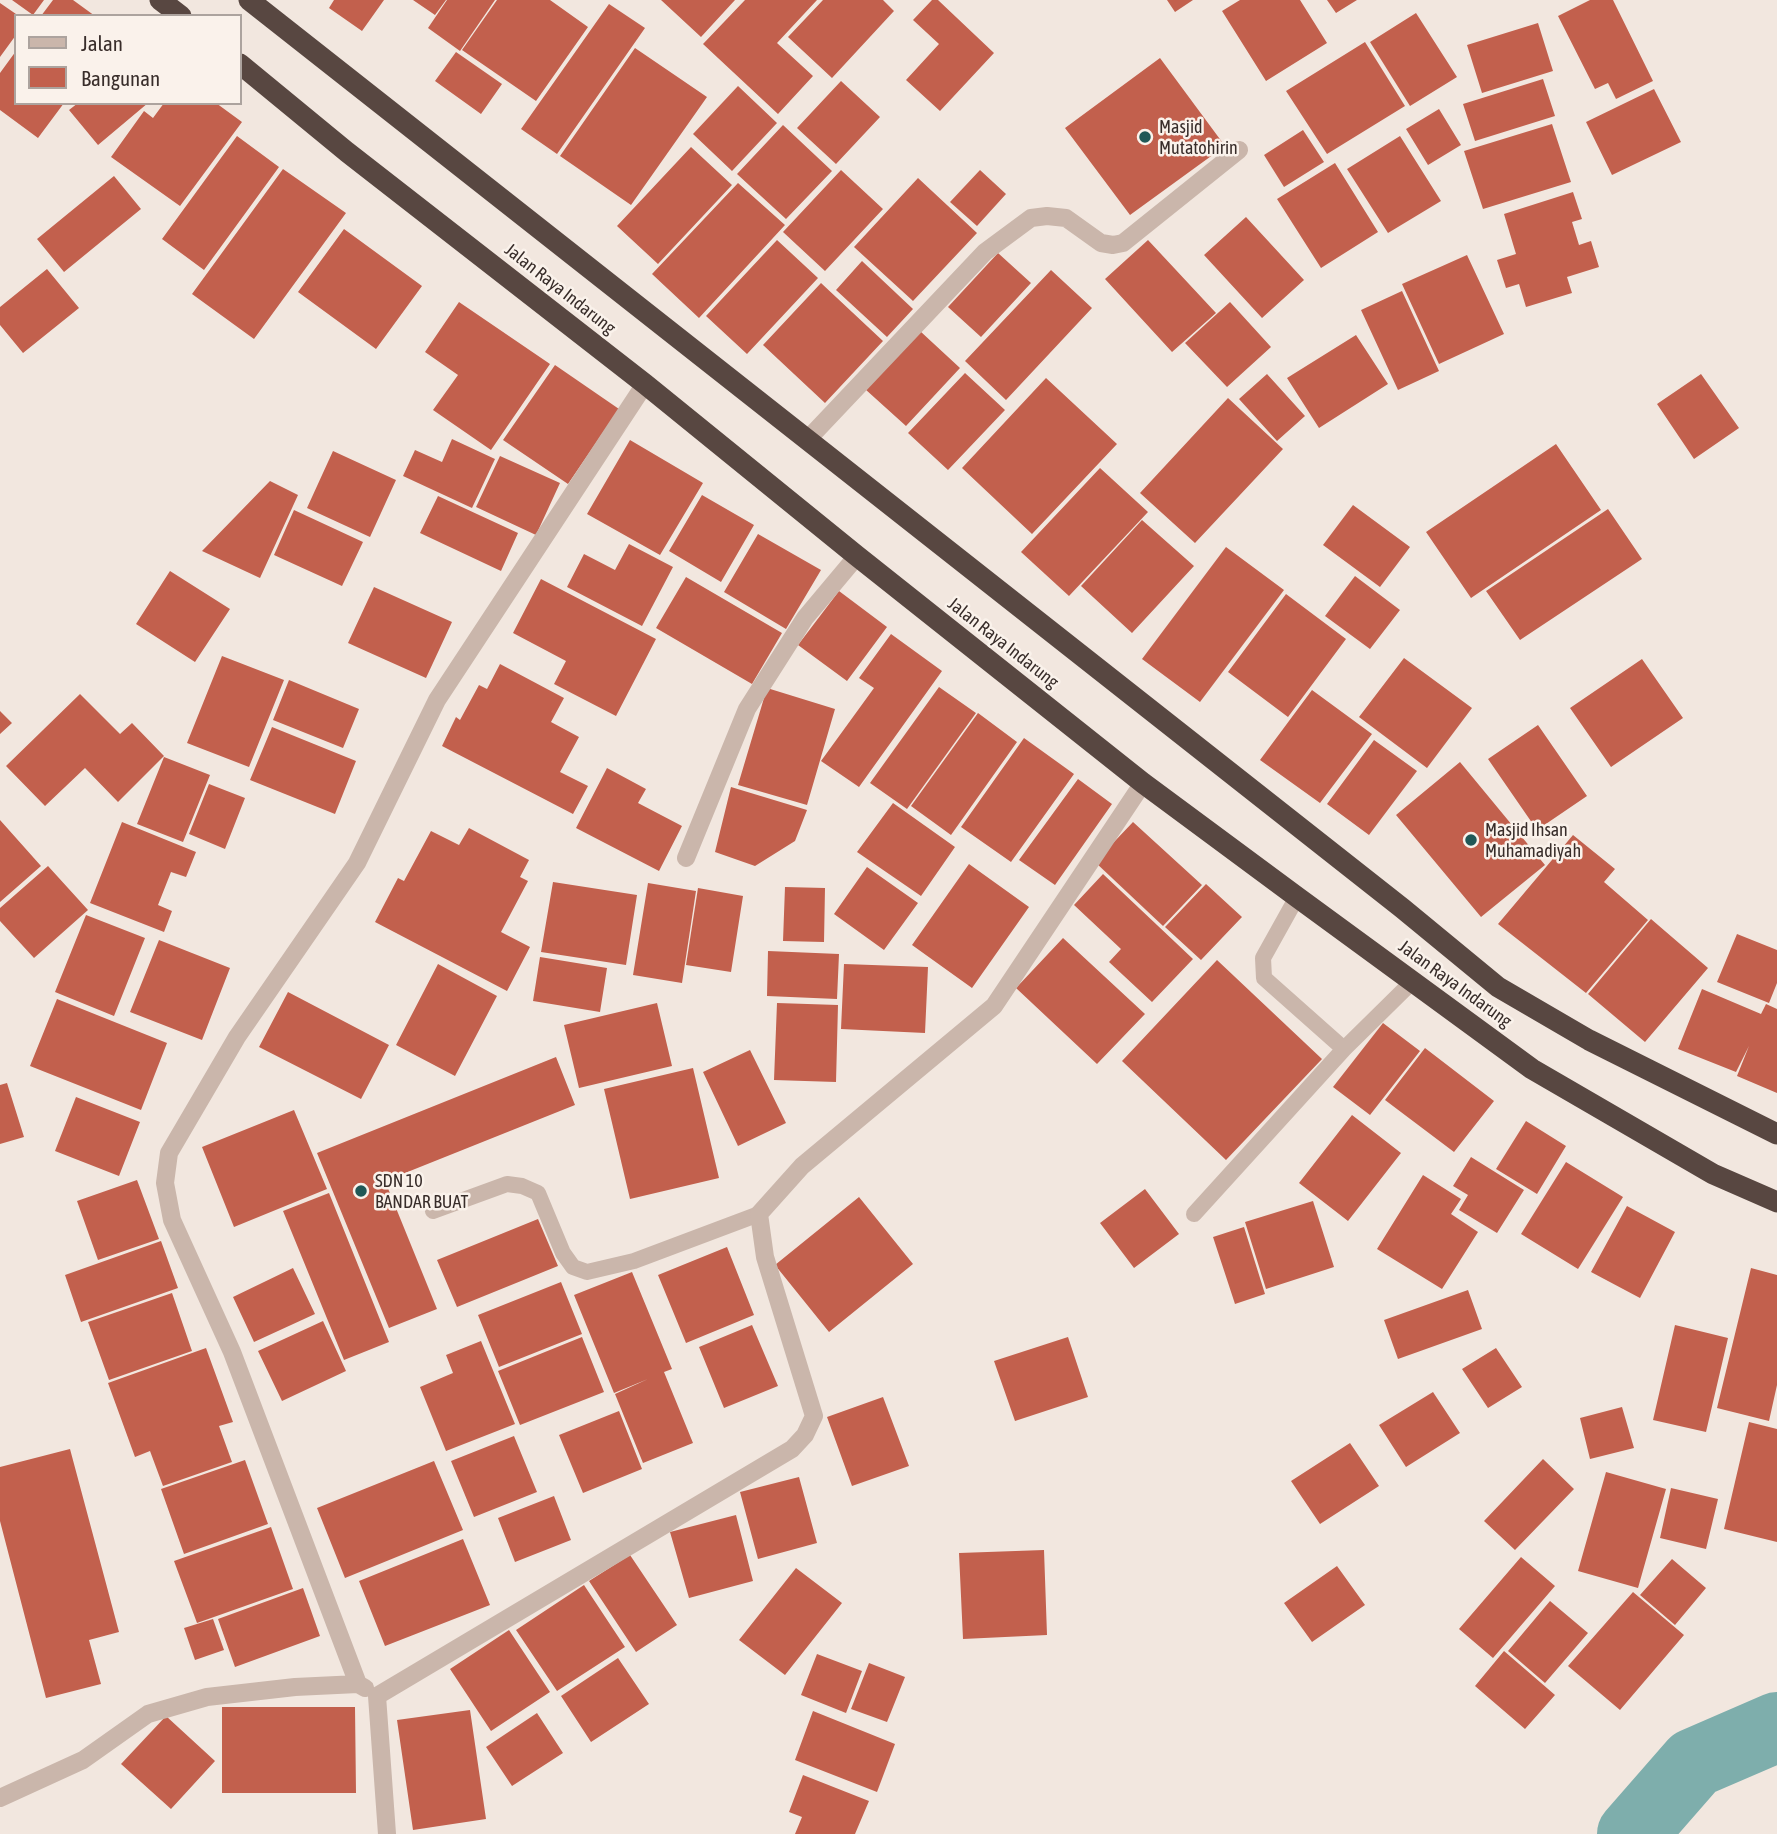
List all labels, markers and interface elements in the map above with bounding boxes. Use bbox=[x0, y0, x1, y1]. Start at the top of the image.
legend bbox=[14, 14, 242, 105]
text: Jalan bbox=[81, 31, 123, 55]
text: Bangunan bbox=[81, 66, 160, 90]
place label: Masjid Mutatohirin bbox=[1159, 116, 1238, 158]
marker: Masjid Mutatohirin bbox=[1137, 129, 1153, 145]
street label: Jalan Raya Indarung bbox=[500, 239, 620, 339]
street label: Jalan Raya Indarung bbox=[943, 593, 1063, 693]
place label: Masjid Ihsan Muhamadiyah bbox=[1485, 819, 1581, 862]
marker: Masjid Ihsan Muhamadiyah bbox=[1463, 832, 1479, 848]
street label: Jalan Raya Indarung bbox=[1394, 936, 1516, 1032]
place label: SDN 10 BANDAR BUAT bbox=[375, 1170, 468, 1212]
marker: SDN 10 BANDAR BUAT bbox=[353, 1183, 369, 1199]

